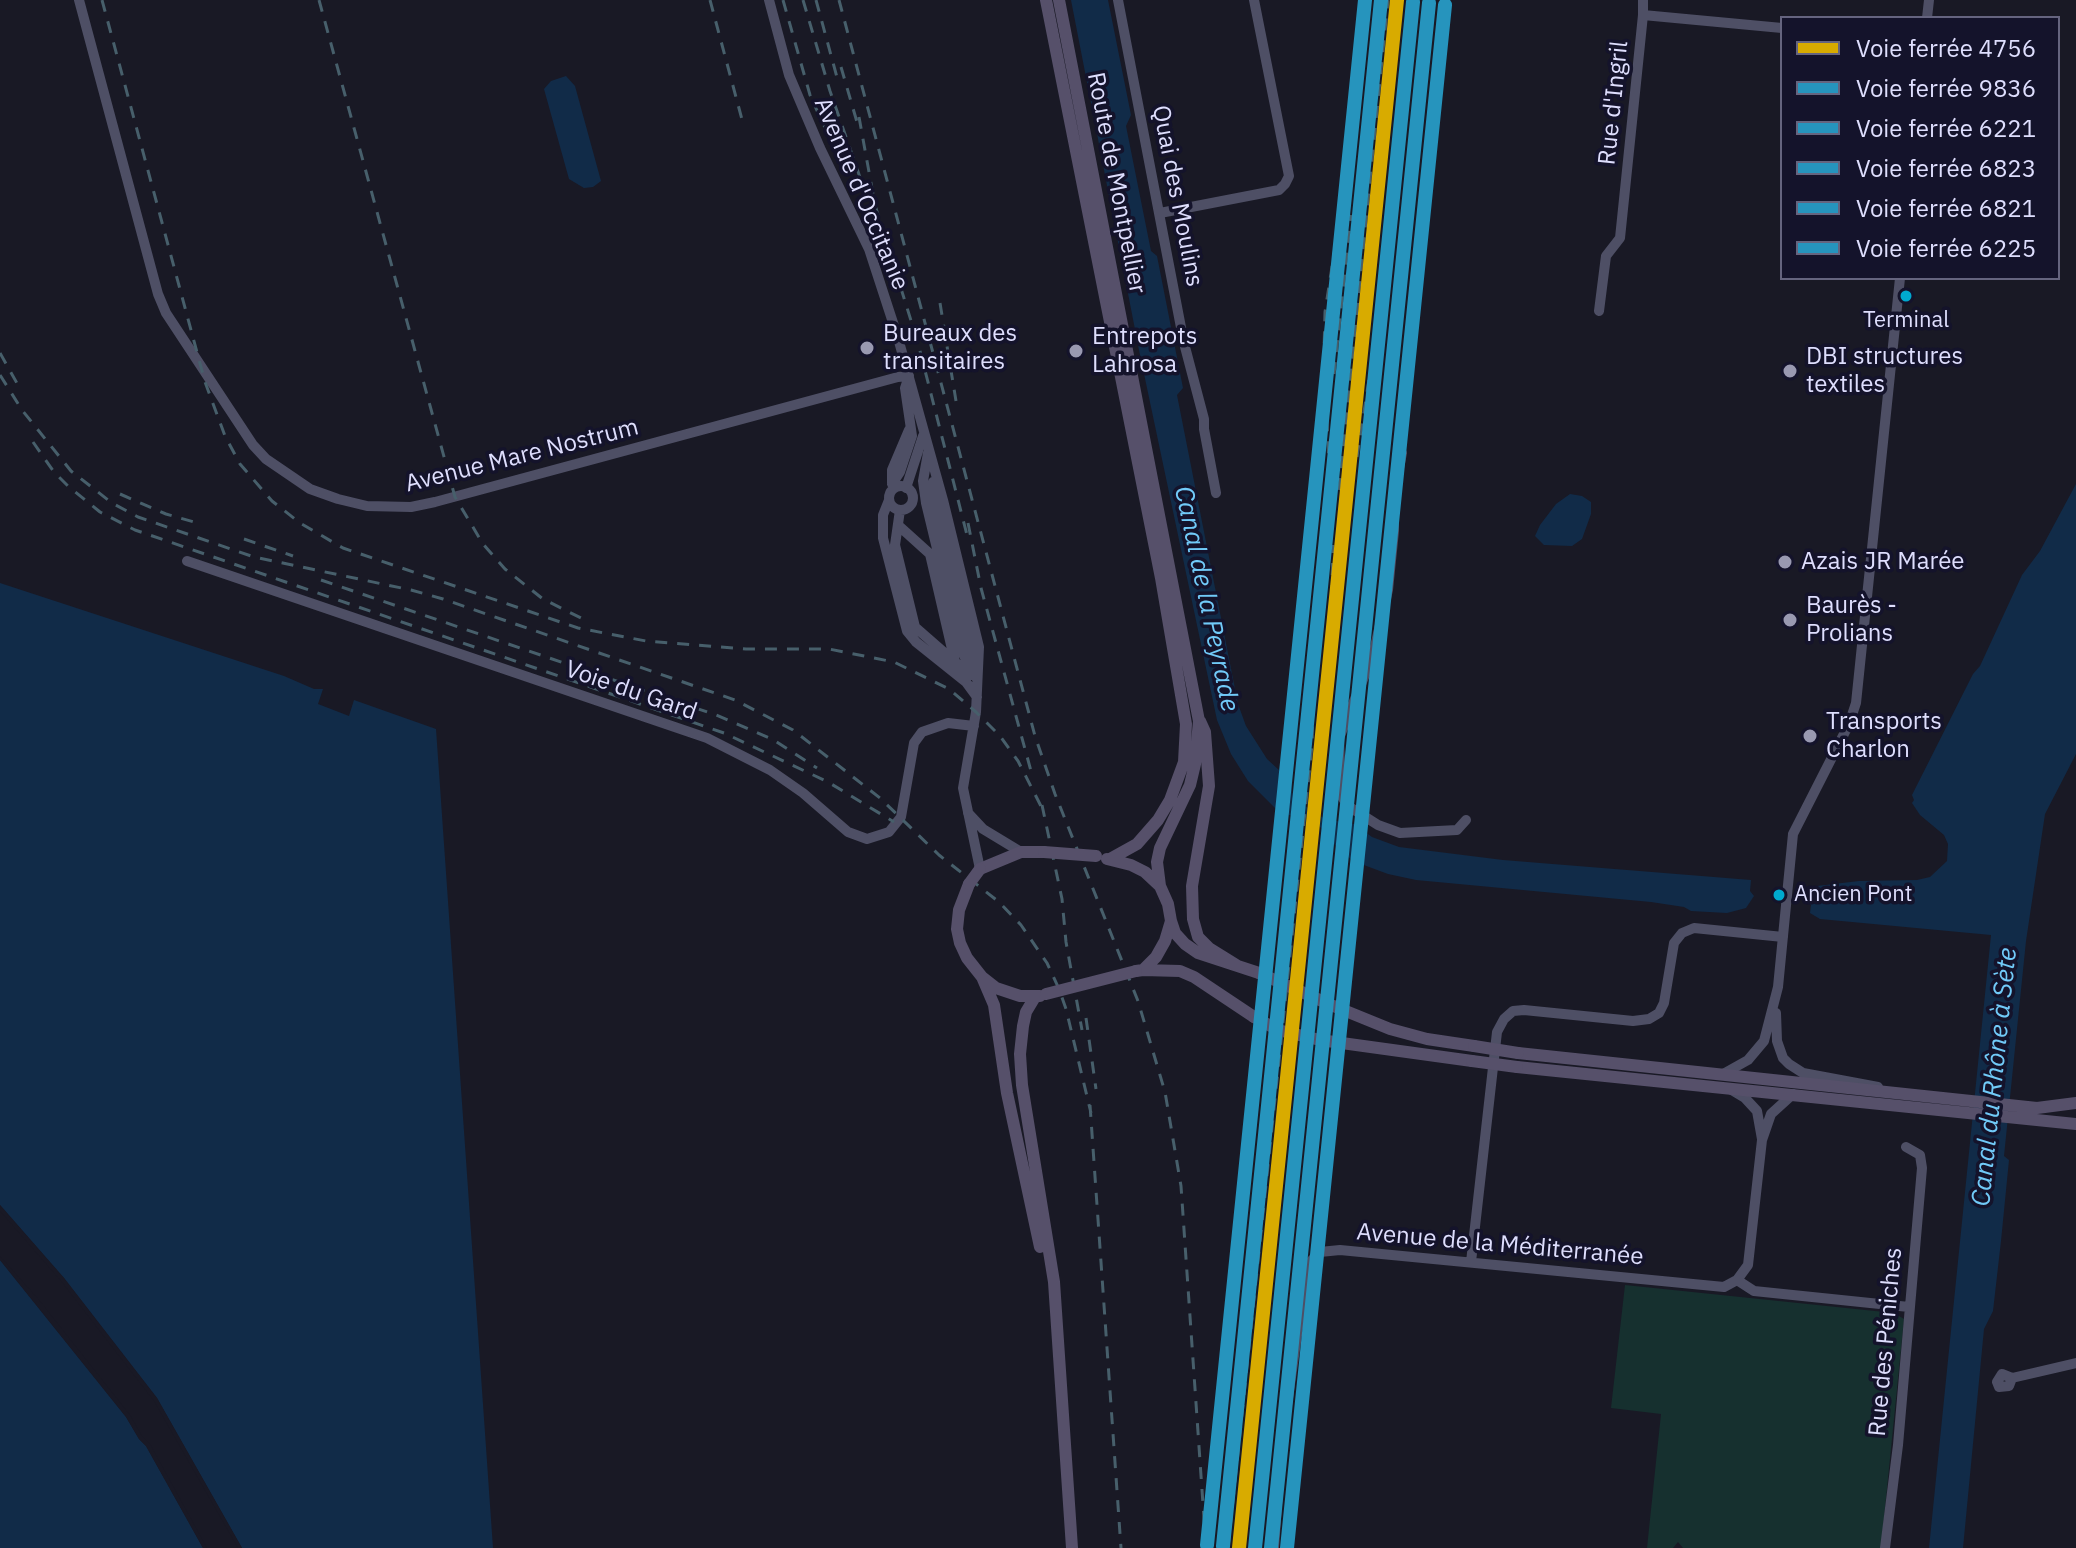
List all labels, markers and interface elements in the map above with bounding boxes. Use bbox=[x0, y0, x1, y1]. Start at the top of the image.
legend bbox=[1780, 16, 2060, 280]
text: Voie ferrée 4756 bbox=[1856, 32, 2036, 64]
street label: Rue d'Ingril bbox=[1593, 39, 1635, 167]
street label: Route de Montpellier bbox=[1080, 70, 1152, 296]
text: Voie ferrée 9836 bbox=[1856, 72, 2036, 104]
street label: Avenue d'Occitanie bbox=[807, 93, 915, 295]
street label: Quai des Moulins bbox=[1145, 103, 1209, 289]
text: Voie ferrée 6221 bbox=[1856, 112, 2036, 144]
text: Voie ferrée 6823 bbox=[1856, 152, 2036, 184]
text: Voie ferrée 6821 bbox=[1856, 192, 2036, 224]
text: Voie ferrée 6225 bbox=[1856, 232, 2036, 264]
marker: Terminal bbox=[1898, 288, 1914, 304]
place label: Terminal bbox=[1863, 308, 1949, 334]
place label: Bureaux des transitaires bbox=[883, 320, 1017, 376]
place label: Entrepots Lahrosa bbox=[1092, 323, 1197, 379]
marker: Bureaux des transitaires bbox=[858, 339, 876, 357]
marker: Entrepots Lahrosa bbox=[1067, 342, 1085, 360]
place label: DBI structures textiles bbox=[1806, 343, 1963, 399]
marker: DBI structures textiles bbox=[1781, 362, 1799, 380]
street label: Avenue Mare Nostrum bbox=[402, 413, 642, 499]
water label: Canal de la Peyrade bbox=[1167, 483, 1245, 715]
place label: Azais JR Marée bbox=[1801, 548, 1965, 576]
marker: Azais JR Marée bbox=[1776, 553, 1794, 571]
place label: Baurès - Prolians bbox=[1806, 592, 1897, 648]
marker: Baurès - Prolians bbox=[1781, 611, 1799, 629]
street label: Voie du Gard bbox=[561, 655, 701, 727]
place label: Transports Charlon bbox=[1826, 708, 1942, 764]
marker: Transports Charlon bbox=[1801, 727, 1819, 745]
place label: Ancien Pont bbox=[1794, 882, 1912, 908]
marker: Ancien Pont bbox=[1771, 887, 1787, 903]
water label: Canal du Rhône à Sète bbox=[1966, 946, 2024, 1208]
street label: Avenue de la Méditerranée bbox=[1355, 1218, 1645, 1272]
street label: Rue des Péniches bbox=[1863, 1246, 1909, 1438]

